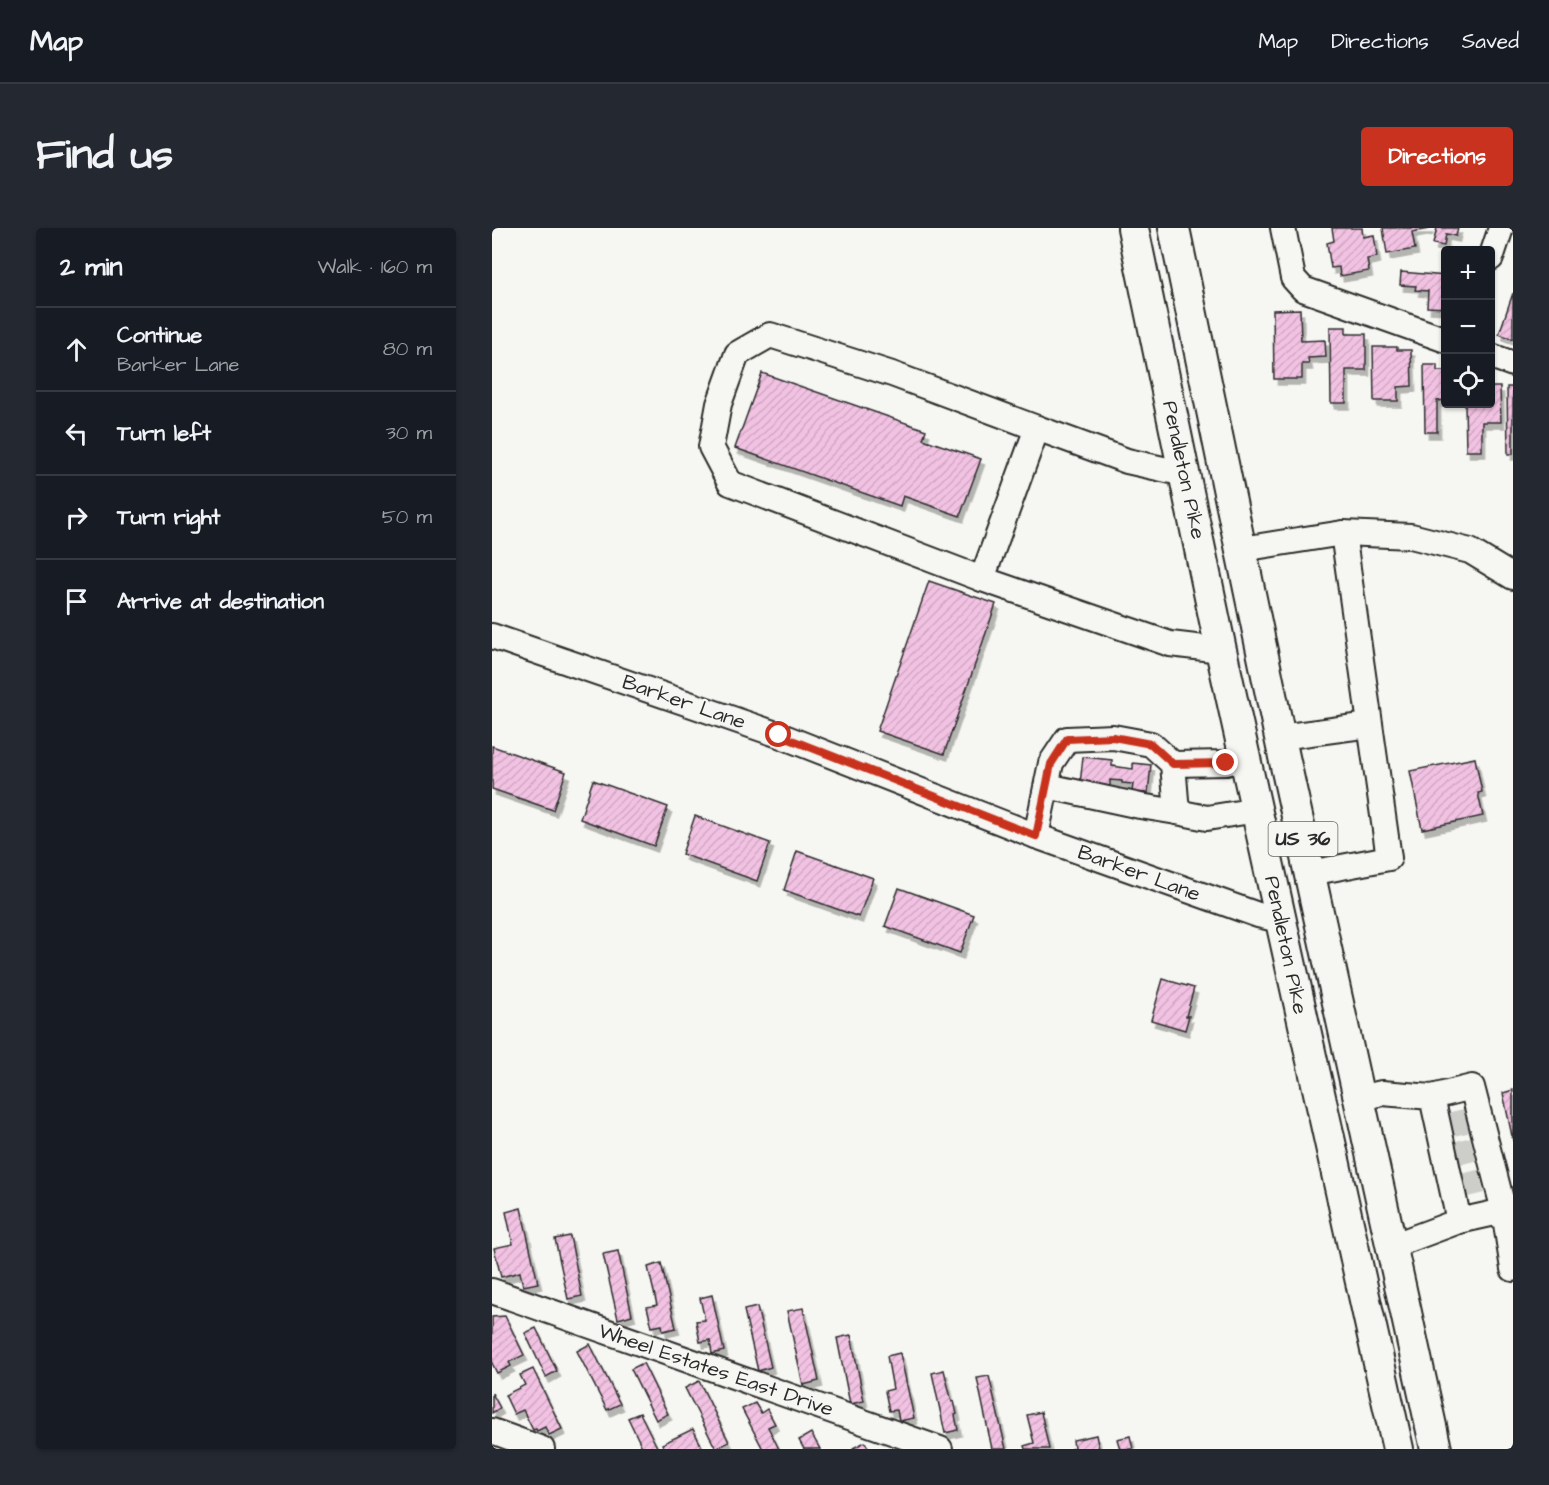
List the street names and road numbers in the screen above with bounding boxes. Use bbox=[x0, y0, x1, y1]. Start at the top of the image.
street label: Pendleton Pike bbox=[1155, 398, 1213, 542]
street label: Barker Lane bbox=[619, 667, 749, 737]
road number: US 36 bbox=[1268, 822, 1338, 856]
street label: Barker Lane bbox=[1074, 837, 1204, 909]
street label: Pendleton Pike bbox=[1257, 873, 1315, 1017]
street label: Wheel Estates East Drive bbox=[595, 1316, 837, 1424]

